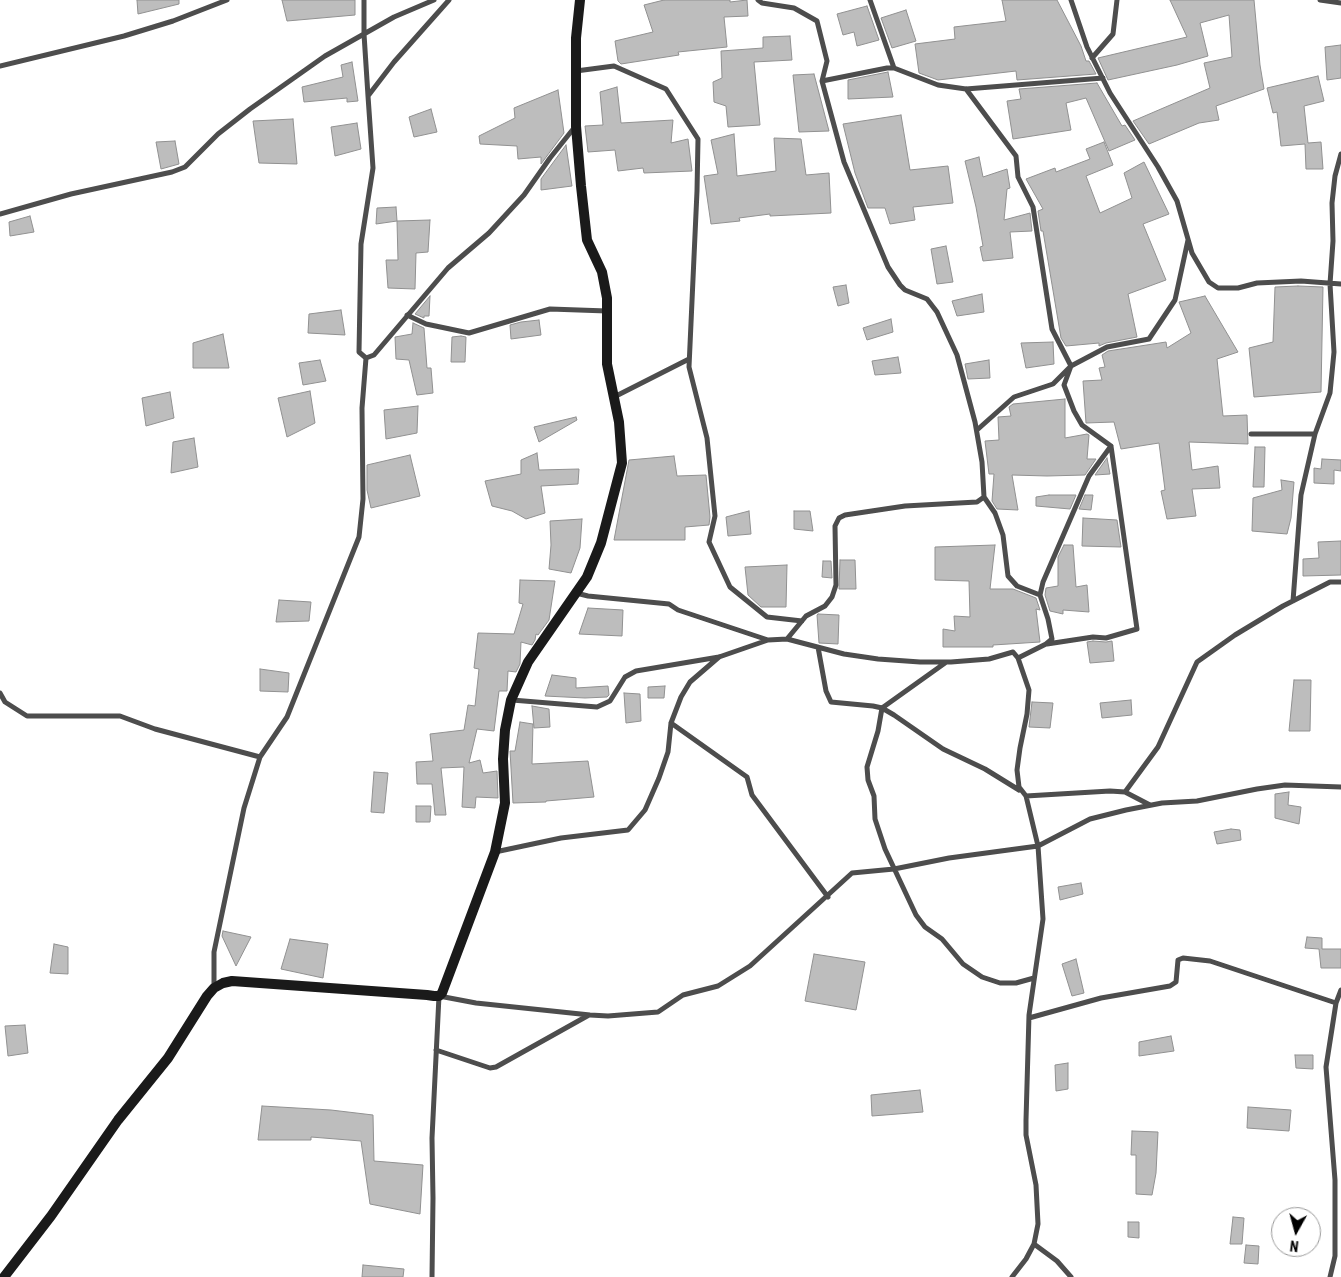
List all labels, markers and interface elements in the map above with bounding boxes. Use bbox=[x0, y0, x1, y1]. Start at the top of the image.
north arrow bbox=[1271, 1207, 1321, 1257]
text: N bbox=[1289, 1237, 1300, 1254]

